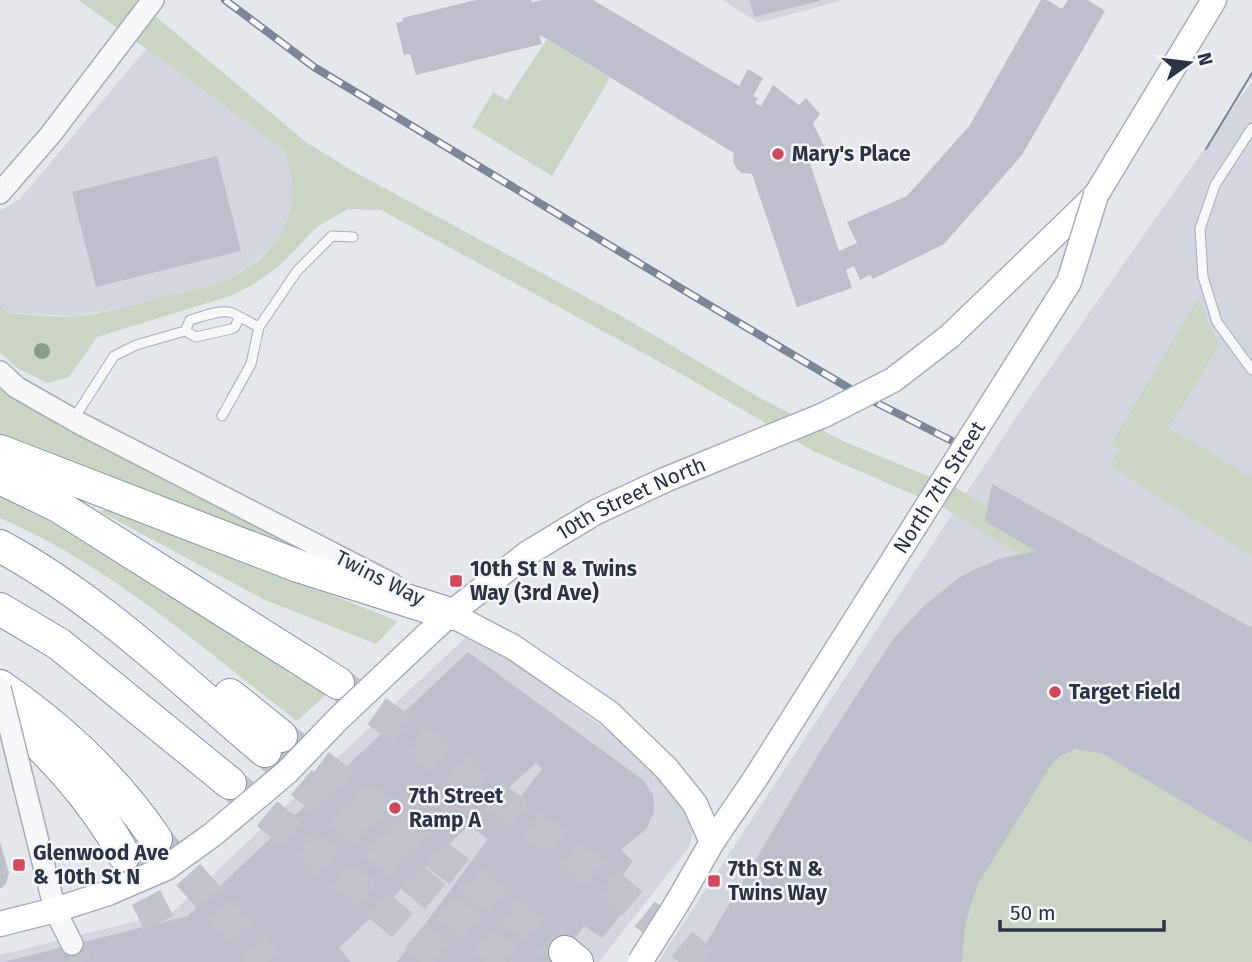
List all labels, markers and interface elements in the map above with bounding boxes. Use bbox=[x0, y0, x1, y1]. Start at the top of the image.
north arrow bbox=[1154, 28, 1224, 98]
text: N bbox=[1192, 50, 1218, 68]
place label: Mary's Place bbox=[792, 141, 911, 167]
marker: Mary's Place bbox=[770, 146, 786, 162]
street label: North 7th Street bbox=[888, 416, 991, 559]
street label: 10th Street North bbox=[551, 452, 710, 546]
street label: Twins Way bbox=[331, 544, 430, 612]
place label: 10th St N & Twins Way (3rd Ave) bbox=[470, 556, 637, 606]
marker: 10th St N & Twins Way (3rd Ave) bbox=[448, 573, 464, 589]
place label: Target Field bbox=[1069, 679, 1181, 705]
marker: Target Field bbox=[1047, 684, 1063, 700]
place label: 7th Street Ramp A bbox=[409, 783, 504, 833]
marker: 7th Street Ramp A bbox=[387, 800, 403, 816]
place label: Glenwood Ave & 10th St N bbox=[33, 840, 169, 890]
place label: 7th St N & Twins Way bbox=[728, 856, 827, 906]
marker: Glenwood Ave & 10th St N bbox=[11, 857, 27, 873]
marker: 7th St N & Twins Way bbox=[706, 873, 722, 889]
scale bar bbox=[1000, 888, 1164, 932]
text: 50 m bbox=[1010, 900, 1056, 926]

